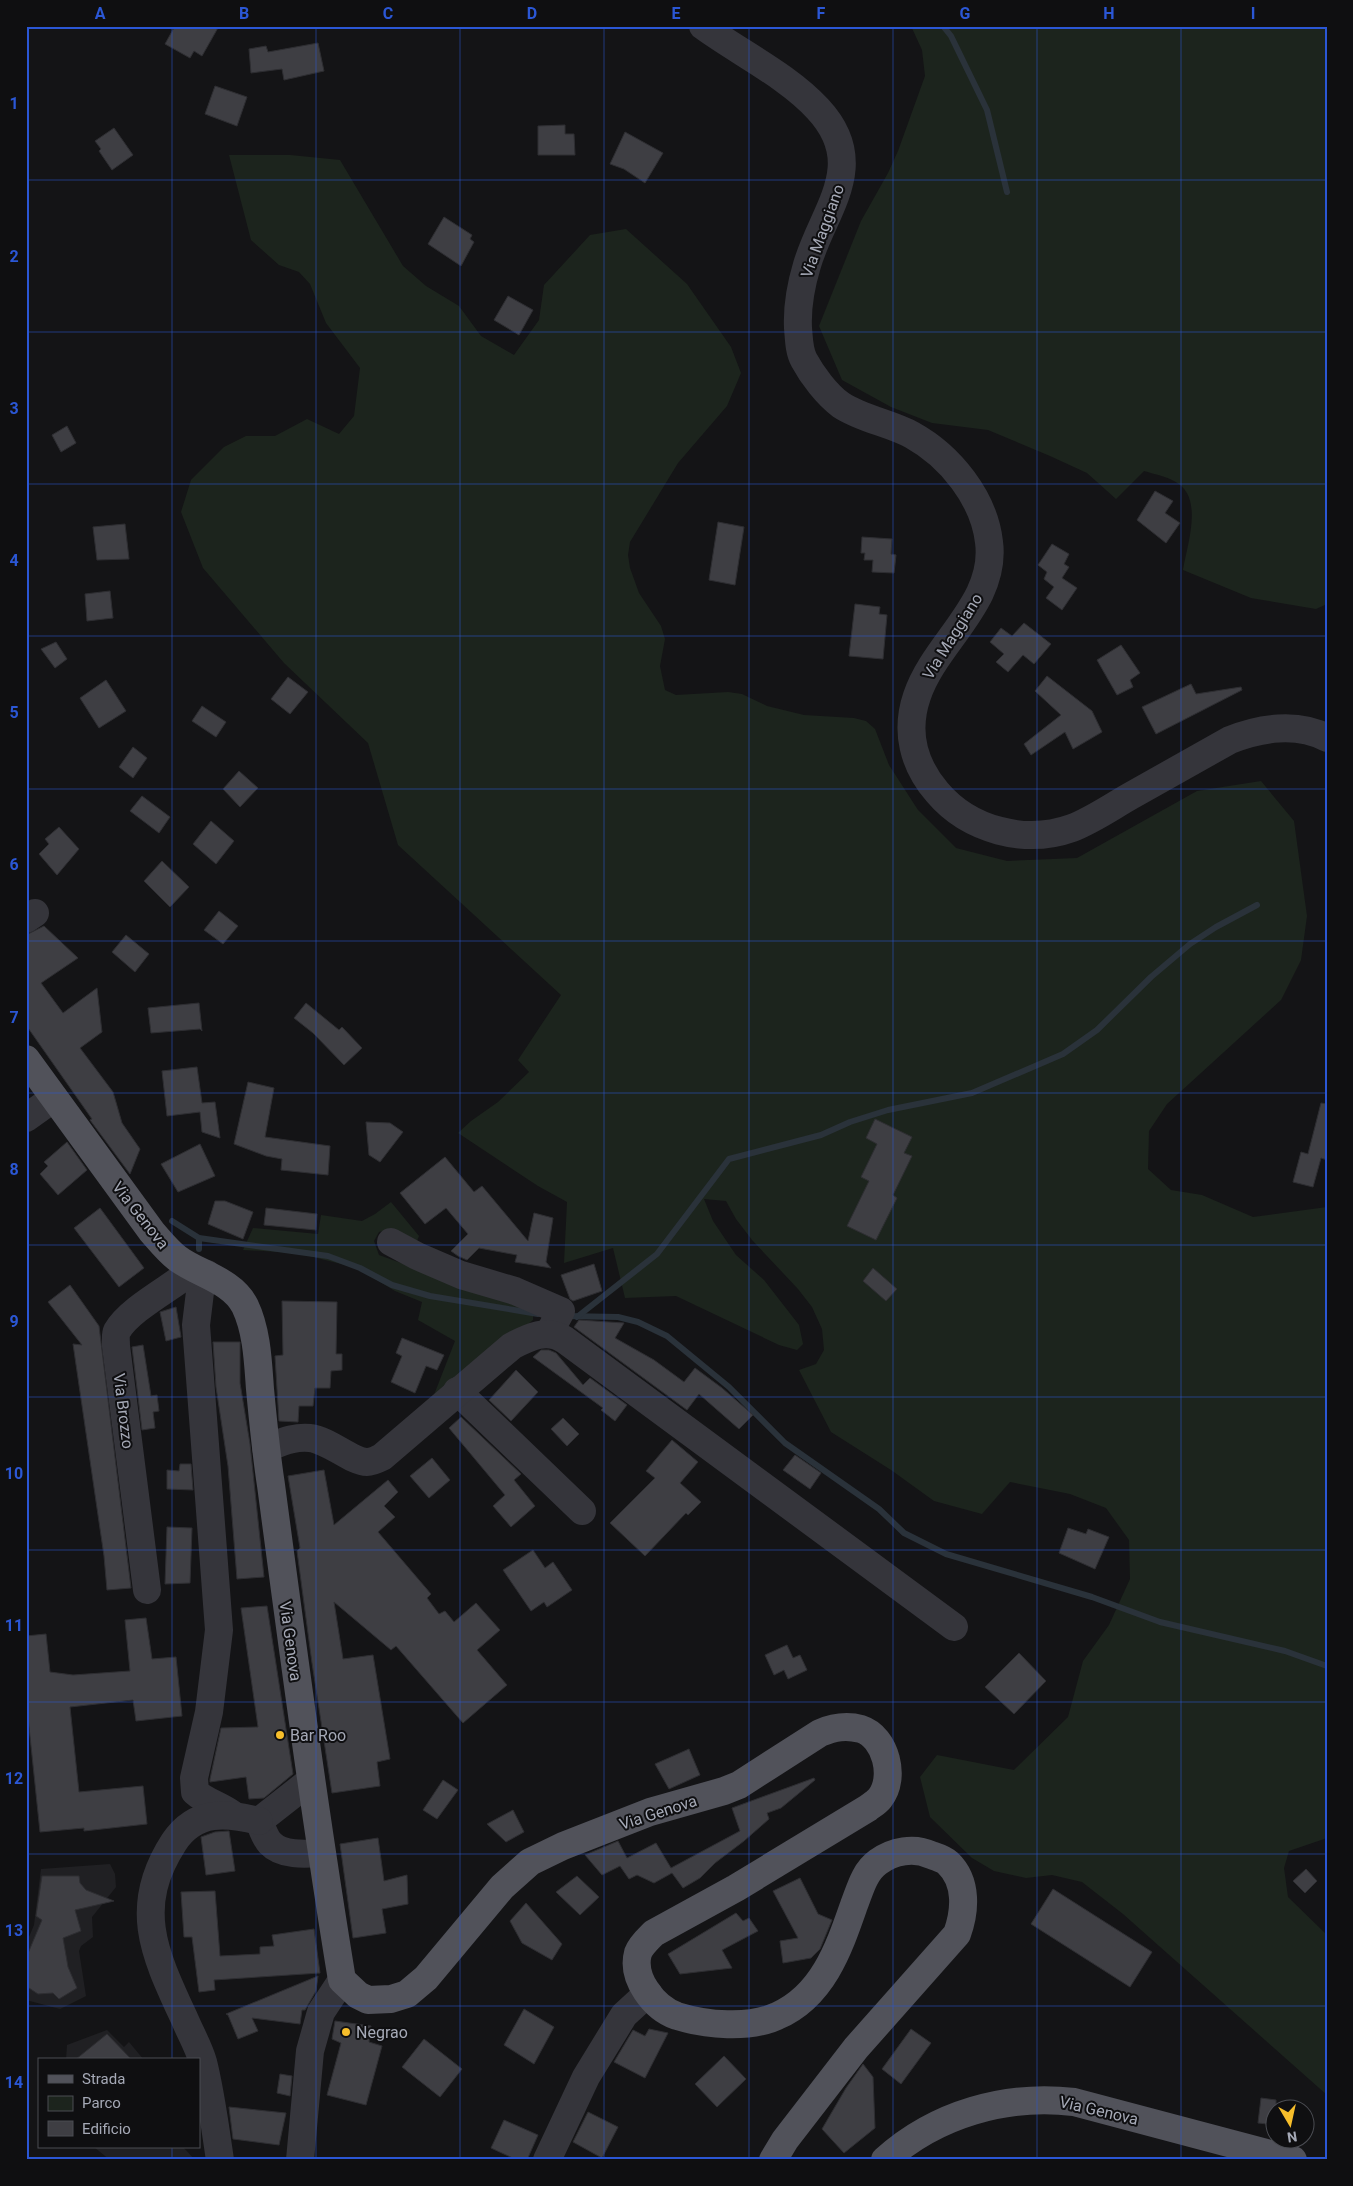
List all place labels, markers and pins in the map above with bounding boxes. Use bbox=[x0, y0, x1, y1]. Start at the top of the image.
place label: Bar Roo bbox=[290, 1726, 346, 1745]
marker: Bar Roo bbox=[274, 1729, 286, 1741]
place label: Negrao bbox=[356, 2023, 408, 2042]
marker: Negrao bbox=[340, 2026, 352, 2038]

